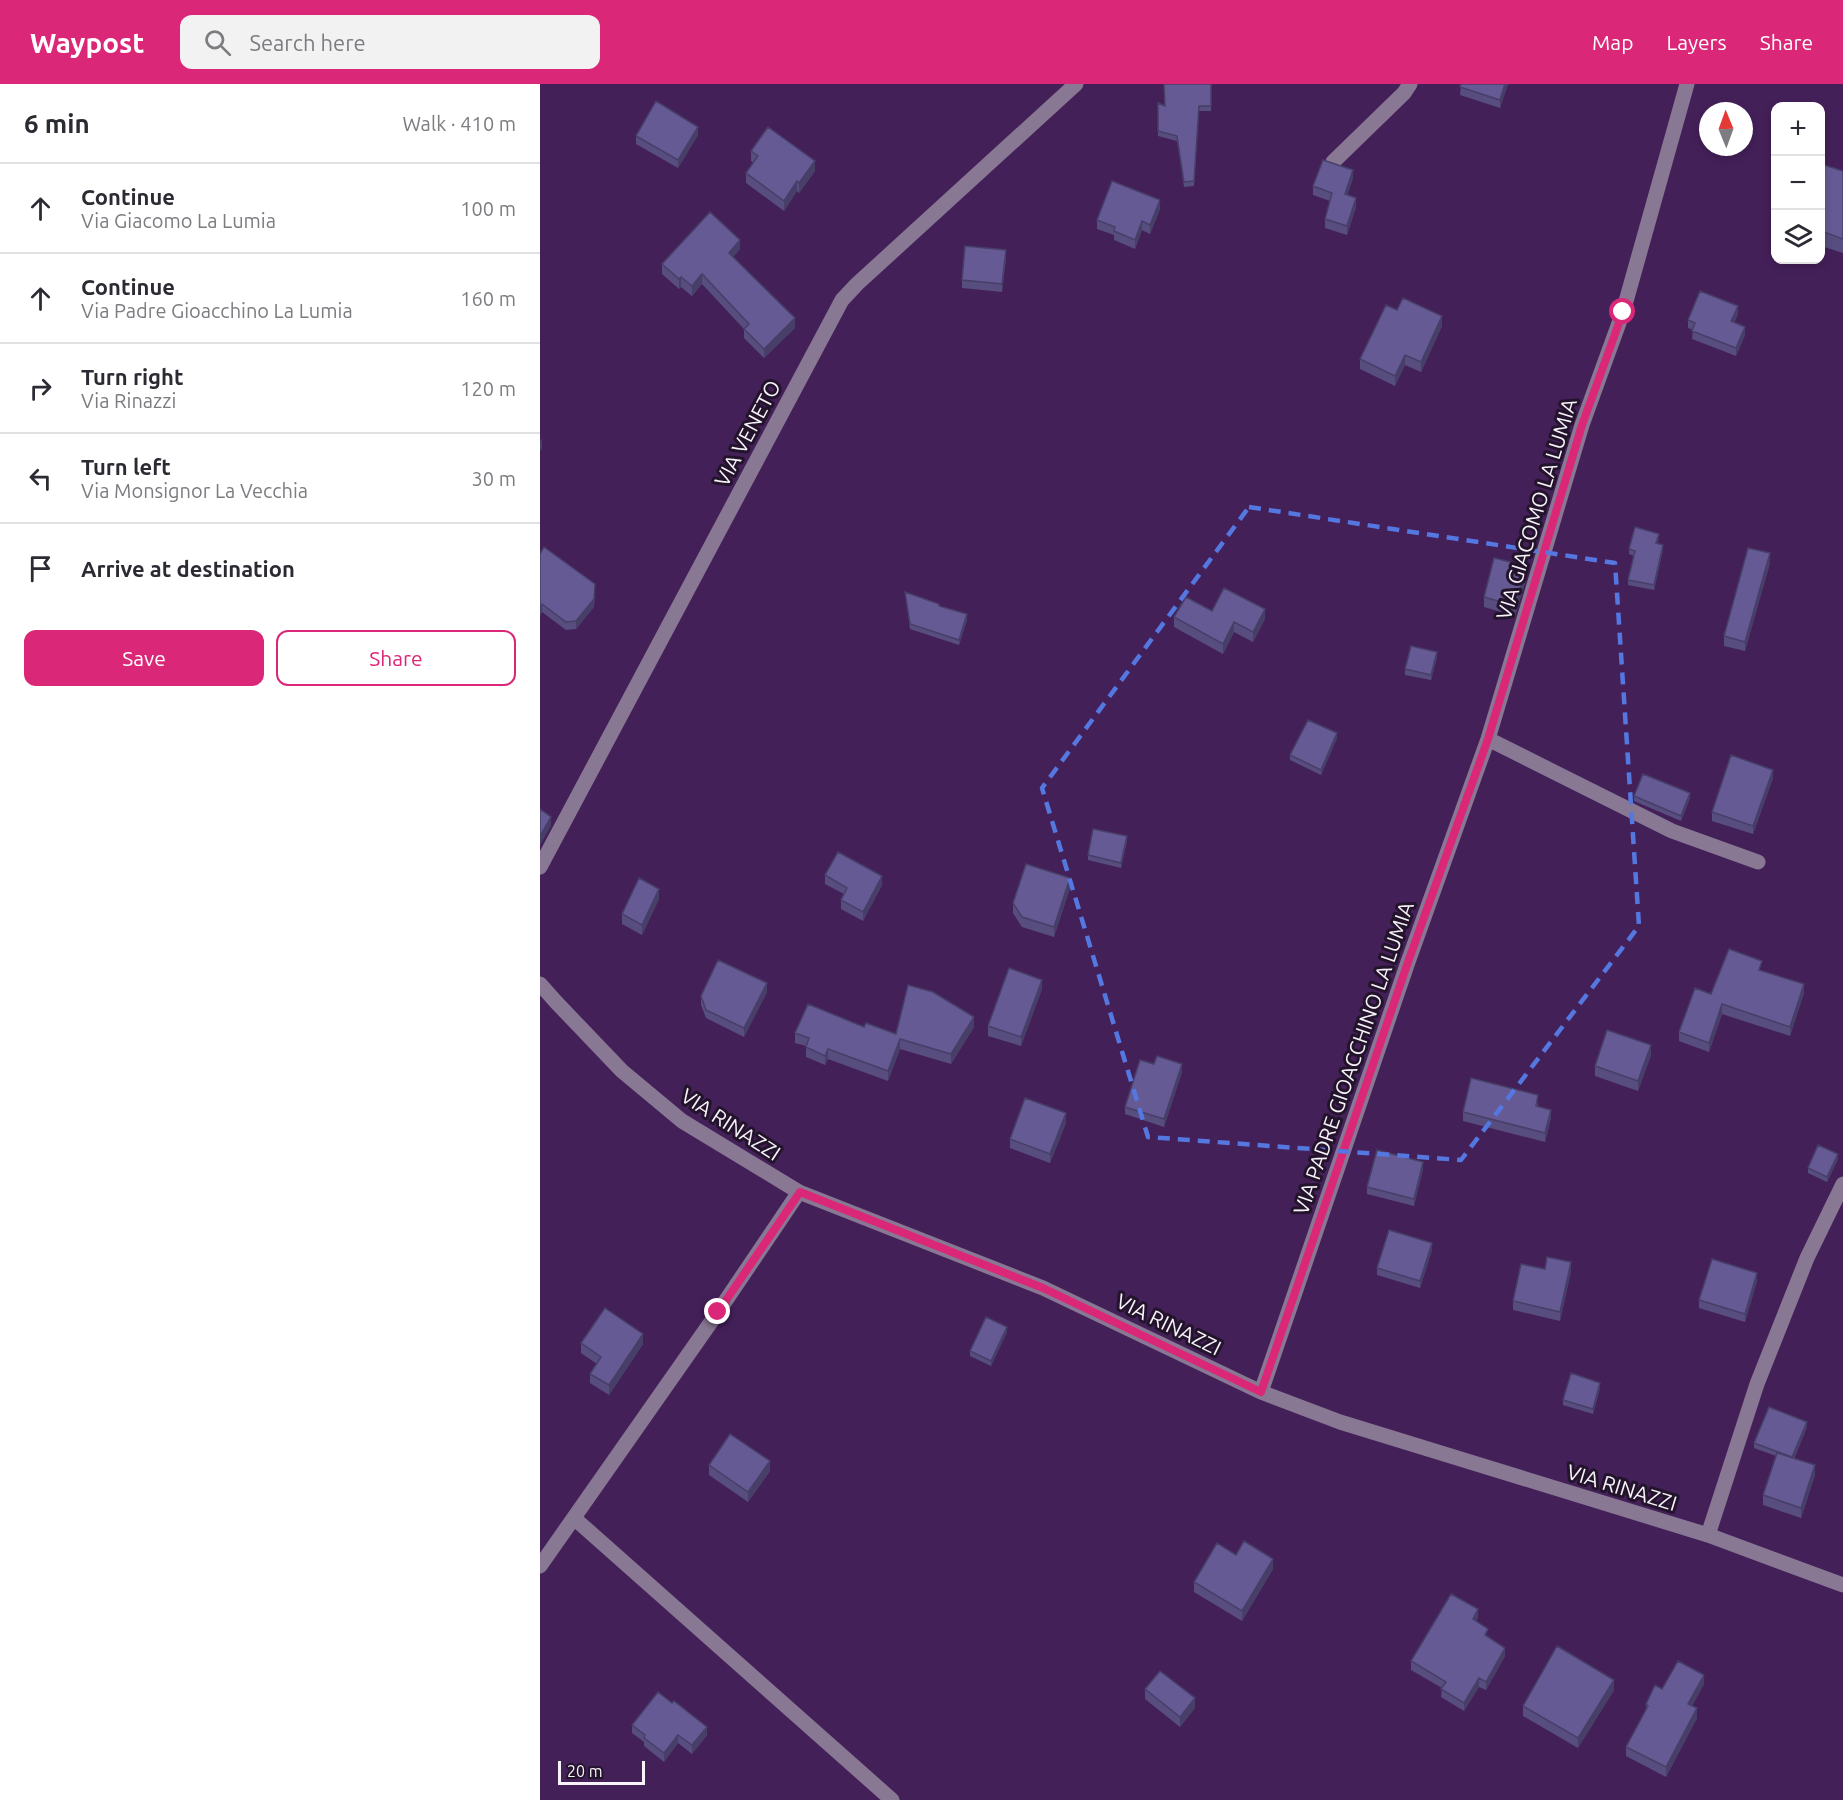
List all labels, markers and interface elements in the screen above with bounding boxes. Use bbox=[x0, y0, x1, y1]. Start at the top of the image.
search box bbox=[180, 15, 600, 69]
icon: search bbox=[201, 26, 234, 59]
text: Waypost bbox=[30, 27, 144, 58]
text: Search here bbox=[249, 30, 366, 55]
text: Map bbox=[1592, 30, 1633, 54]
text: Layers bbox=[1666, 30, 1727, 54]
text: Share bbox=[1760, 30, 1813, 54]
north arrow bbox=[1699, 102, 1753, 156]
map controls bbox=[1771, 102, 1825, 264]
button: + bbox=[1771, 102, 1825, 156]
text: 6 min bbox=[24, 109, 90, 138]
text: Walk · 410 m bbox=[403, 112, 516, 135]
button: − bbox=[1771, 156, 1825, 210]
text: Continue bbox=[81, 184, 175, 209]
icon: ahead bbox=[24, 192, 57, 225]
text: 100 m bbox=[460, 197, 516, 220]
text: Via Giacomo La Lumia bbox=[81, 209, 276, 232]
button: layers bbox=[1771, 210, 1825, 264]
text: Continue bbox=[81, 274, 175, 299]
icon: ahead bbox=[24, 282, 57, 315]
text: 160 m bbox=[460, 287, 516, 310]
route start bbox=[1609, 298, 1635, 324]
text: Via Padre Gioacchino La Lumia bbox=[81, 299, 353, 322]
text: Turn right bbox=[81, 364, 183, 389]
icon: right bbox=[24, 372, 57, 405]
street label: VIA VENETO bbox=[709, 376, 785, 490]
text: 120 m bbox=[460, 377, 516, 400]
text: Via Rinazzi bbox=[81, 389, 176, 412]
street label: VIA GIACOMO LA LUMIA bbox=[1491, 395, 1581, 623]
text: Turn left bbox=[81, 454, 171, 479]
icon: left bbox=[24, 462, 57, 495]
text: 30 m bbox=[472, 467, 516, 490]
text: Via Monsignor La Vecchia bbox=[81, 479, 308, 502]
icon: arrive bbox=[24, 552, 57, 585]
text: Arrive at destination bbox=[81, 556, 295, 581]
button: Save bbox=[24, 630, 264, 686]
button: Share bbox=[276, 630, 516, 686]
street label: VIA PADRE GIOACCHINO LA LUMIA bbox=[1288, 898, 1418, 1218]
street label: VIA RINAZZI bbox=[677, 1083, 785, 1165]
street label: VIA RINAZZI bbox=[1113, 1288, 1225, 1360]
route end bbox=[704, 1298, 730, 1324]
street label: VIA RINAZZI bbox=[1564, 1459, 1680, 1515]
scale bar bbox=[558, 1758, 645, 1786]
text: 20 m bbox=[567, 1762, 603, 1780]

